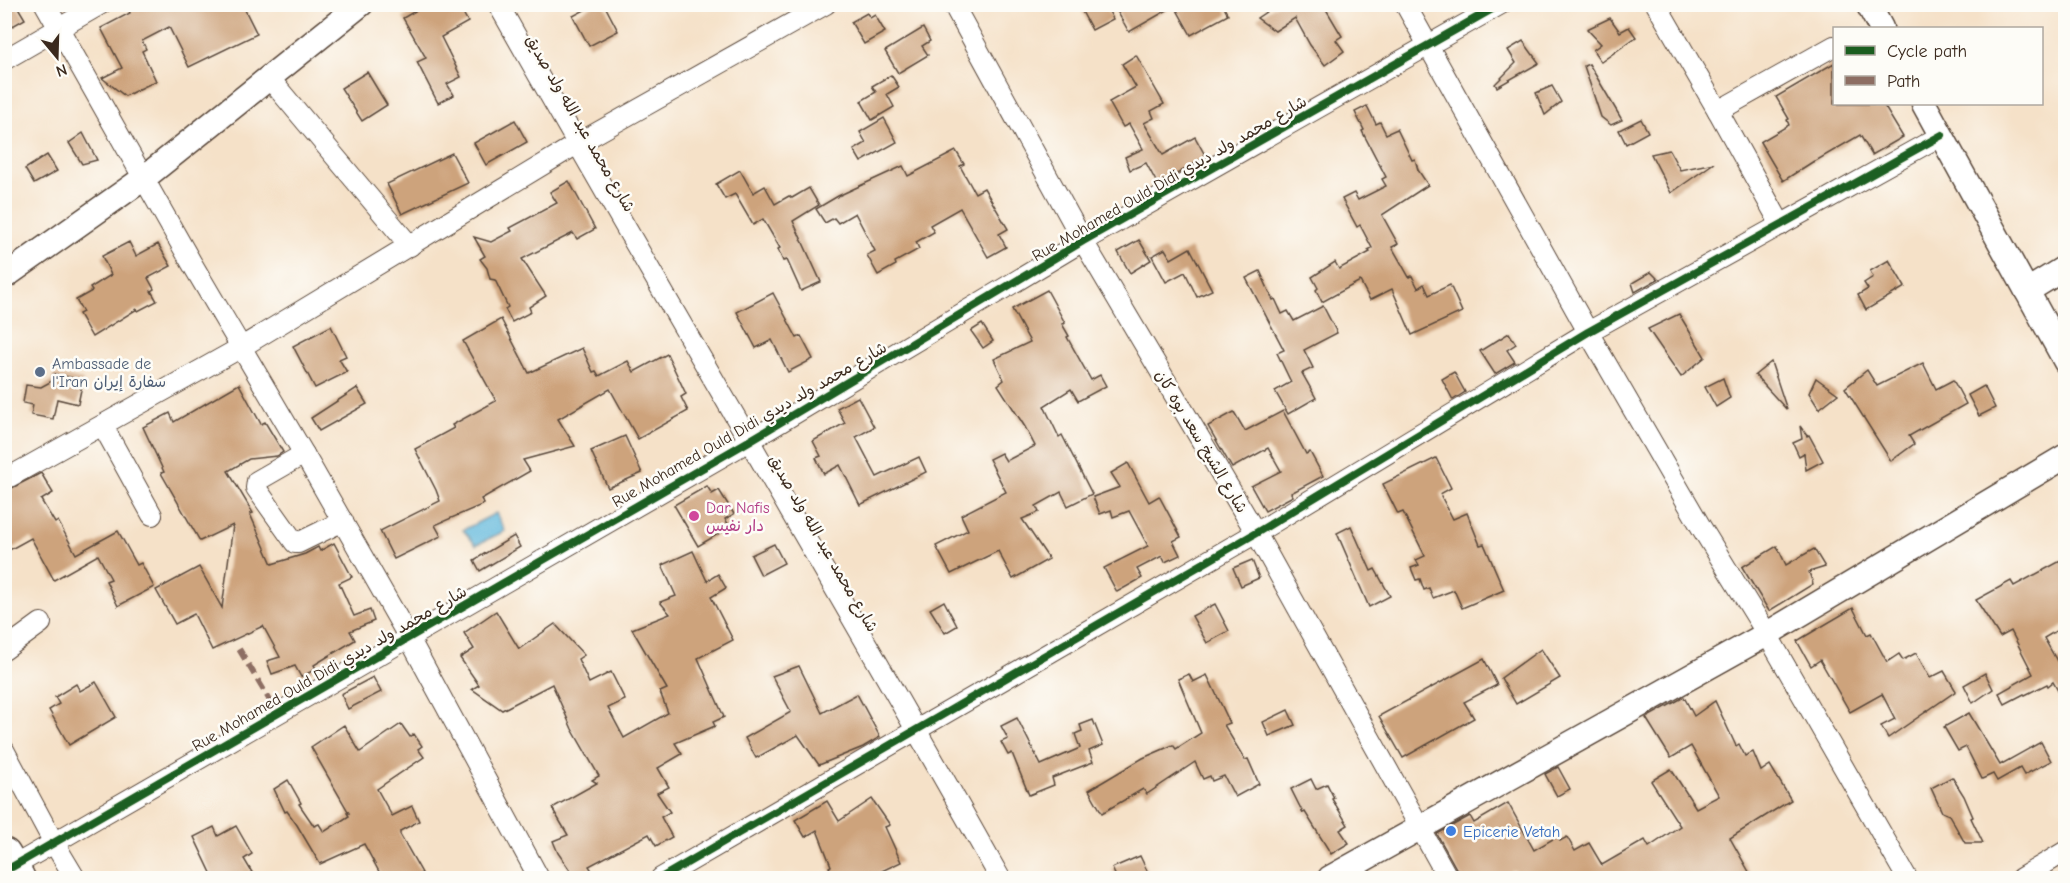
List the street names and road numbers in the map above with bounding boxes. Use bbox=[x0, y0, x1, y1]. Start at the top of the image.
street label: شارع محمد عبد الله ولد صديق bbox=[520, 32, 638, 216]
street label: Rue Mohamed Ould Didi شارع محمد ولد ديدي bbox=[1029, 93, 1311, 267]
street label: Rue Mohamed Ould Didi شارع محمد ولد ديدي bbox=[609, 339, 891, 513]
street label: شارع الشيخ سعد بوه كان bbox=[1150, 367, 1251, 517]
street label: شارع محمد عبد الله ولد صديق bbox=[763, 452, 881, 636]
street label: Rue Mohamed Ould Didi شارع محمد ولد ديدي bbox=[189, 583, 471, 757]

